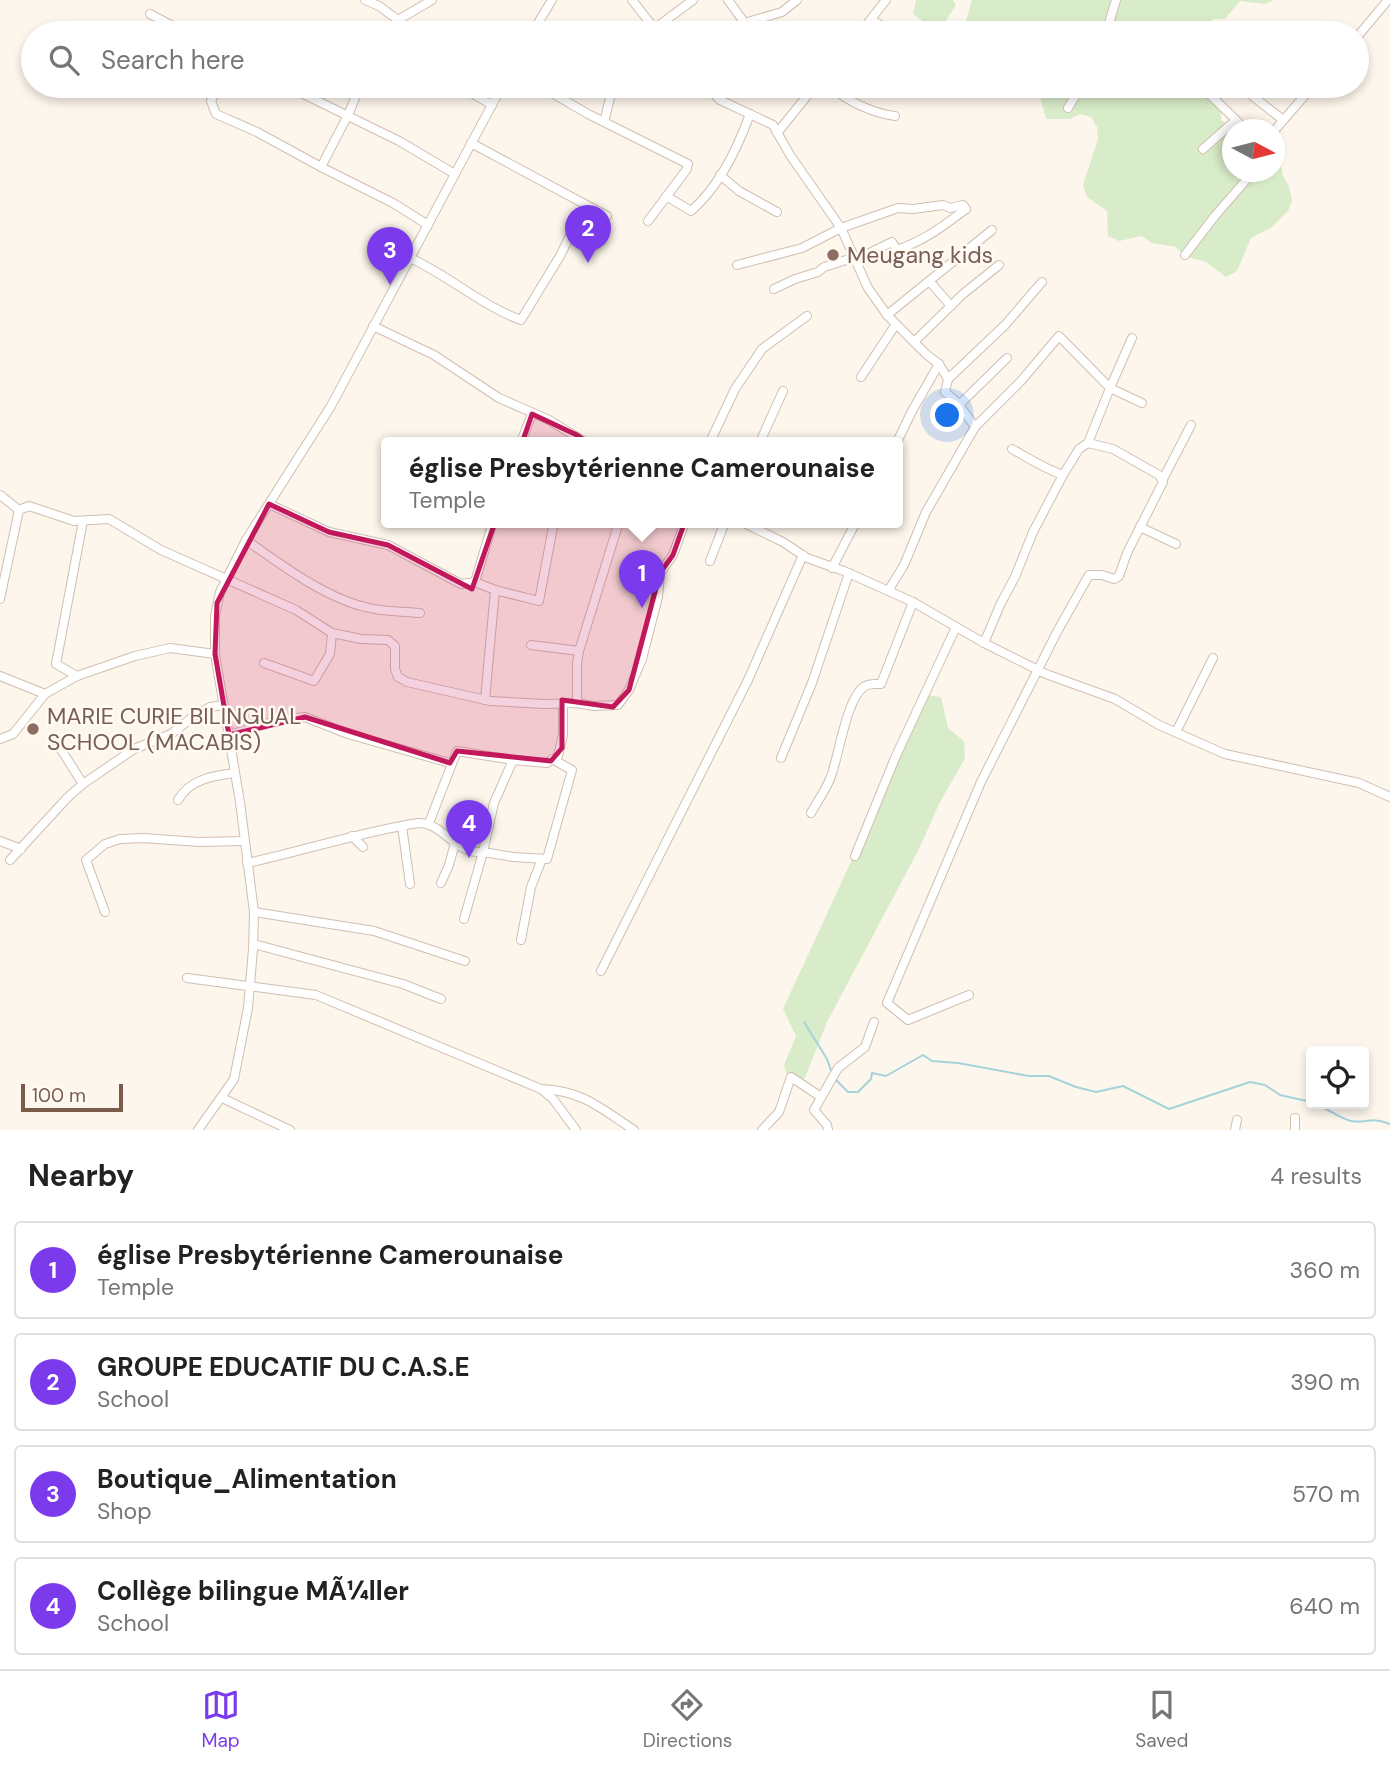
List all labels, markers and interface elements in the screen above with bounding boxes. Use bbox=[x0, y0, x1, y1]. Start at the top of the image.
search box bbox=[21, 21, 1369, 98]
icon: search bbox=[45, 41, 83, 79]
text: Search here bbox=[101, 43, 244, 77]
north arrow bbox=[1222, 119, 1285, 182]
pin: 2 bbox=[565, 205, 611, 263]
pin: 3 bbox=[367, 227, 413, 285]
place label: Meugang kids bbox=[847, 240, 993, 270]
marker: Meugang kids bbox=[825, 247, 841, 263]
your location bbox=[930, 398, 964, 432]
popup bbox=[381, 437, 903, 528]
text: église Presbytérienne Camerounaise bbox=[409, 451, 875, 485]
text: Temple bbox=[409, 485, 486, 515]
pin: 1 bbox=[619, 550, 665, 608]
place label: MARIE CURIE BILINGUAL SCHOOL (MACABIS) bbox=[47, 701, 301, 757]
marker: MARIE CURIE BILINGUAL SCHOOL (MACABIS) bbox=[25, 721, 41, 737]
pin: 4 bbox=[446, 800, 492, 858]
map controls bbox=[1306, 1046, 1369, 1109]
button: locate bbox=[1306, 1046, 1369, 1109]
scale bar bbox=[21, 1081, 122, 1113]
text: 100 m bbox=[32, 1083, 86, 1108]
text: Nearby bbox=[28, 1156, 134, 1195]
text: 4 results bbox=[1270, 1161, 1362, 1191]
text: église Presbytérienne Camerounaise bbox=[97, 1238, 563, 1272]
text: 1 bbox=[49, 1255, 57, 1285]
text: 360 m bbox=[1290, 1255, 1360, 1285]
text: Temple bbox=[97, 1272, 174, 1302]
text: GROUPE EDUCATIF DU C.A.S.E bbox=[97, 1350, 470, 1384]
text: 2 bbox=[46, 1367, 60, 1397]
text: 390 m bbox=[1290, 1367, 1360, 1397]
text: School bbox=[97, 1384, 169, 1414]
text: Boutique_Alimentation bbox=[97, 1462, 397, 1496]
text: 3 bbox=[46, 1479, 60, 1509]
text: 570 m bbox=[1292, 1479, 1360, 1509]
text: Shop bbox=[97, 1496, 152, 1526]
text: Collège bilingue MÃ¼ller bbox=[97, 1574, 409, 1608]
text: 4 bbox=[46, 1591, 60, 1621]
text: 640 m bbox=[1289, 1591, 1360, 1621]
text: School bbox=[97, 1608, 169, 1638]
tab: Map bbox=[202, 1686, 240, 1753]
tab: Directions bbox=[643, 1686, 732, 1753]
tab: Saved bbox=[1135, 1686, 1188, 1753]

